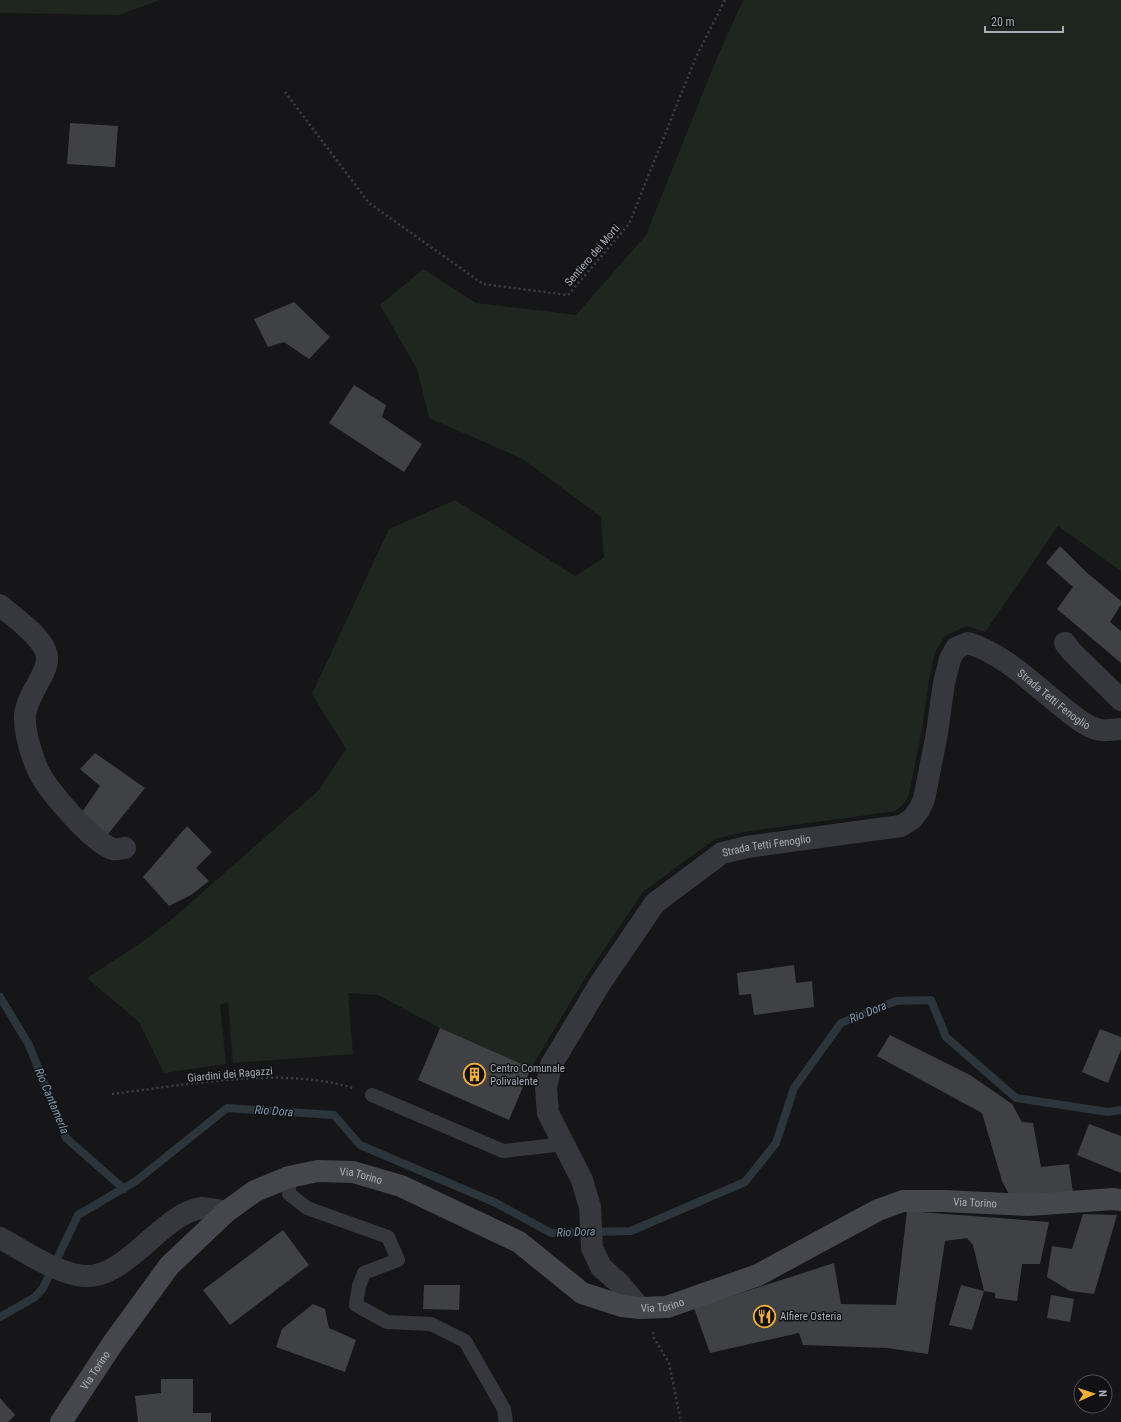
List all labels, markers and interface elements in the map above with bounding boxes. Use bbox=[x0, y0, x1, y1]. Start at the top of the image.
scale bar bbox=[985, 8, 1063, 34]
text: 20 m bbox=[991, 15, 1015, 29]
street label: Sentiero dei Morti bbox=[562, 222, 623, 289]
street label: Strada Tetti Fenoglio bbox=[1015, 667, 1093, 733]
street label: Strada Tetti Fenoglio bbox=[721, 832, 812, 860]
water label: Rio Dora bbox=[847, 998, 889, 1026]
building icon: Centro Comunale Polivalente bbox=[461, 1061, 487, 1087]
place label: Centro Comunale Polivalente bbox=[490, 1062, 565, 1088]
street label: Giardini dei Ragazzi bbox=[187, 1064, 273, 1085]
water label: Rio Cantamerla bbox=[32, 1066, 72, 1136]
water label: Rio Dora bbox=[254, 1103, 294, 1119]
street label: Via Torino bbox=[339, 1166, 384, 1187]
street label: Via Torino bbox=[953, 1195, 998, 1211]
water label: Rio Dora bbox=[556, 1224, 596, 1240]
street label: Via Torino bbox=[641, 1295, 686, 1315]
restaurant icon: Alfiere Osteria bbox=[752, 1303, 778, 1329]
place label: Alfiere Osteria bbox=[780, 1310, 842, 1323]
street label: Via Torino bbox=[78, 1348, 113, 1392]
north arrow bbox=[1073, 1374, 1113, 1414]
text: N bbox=[1096, 1390, 1109, 1397]

